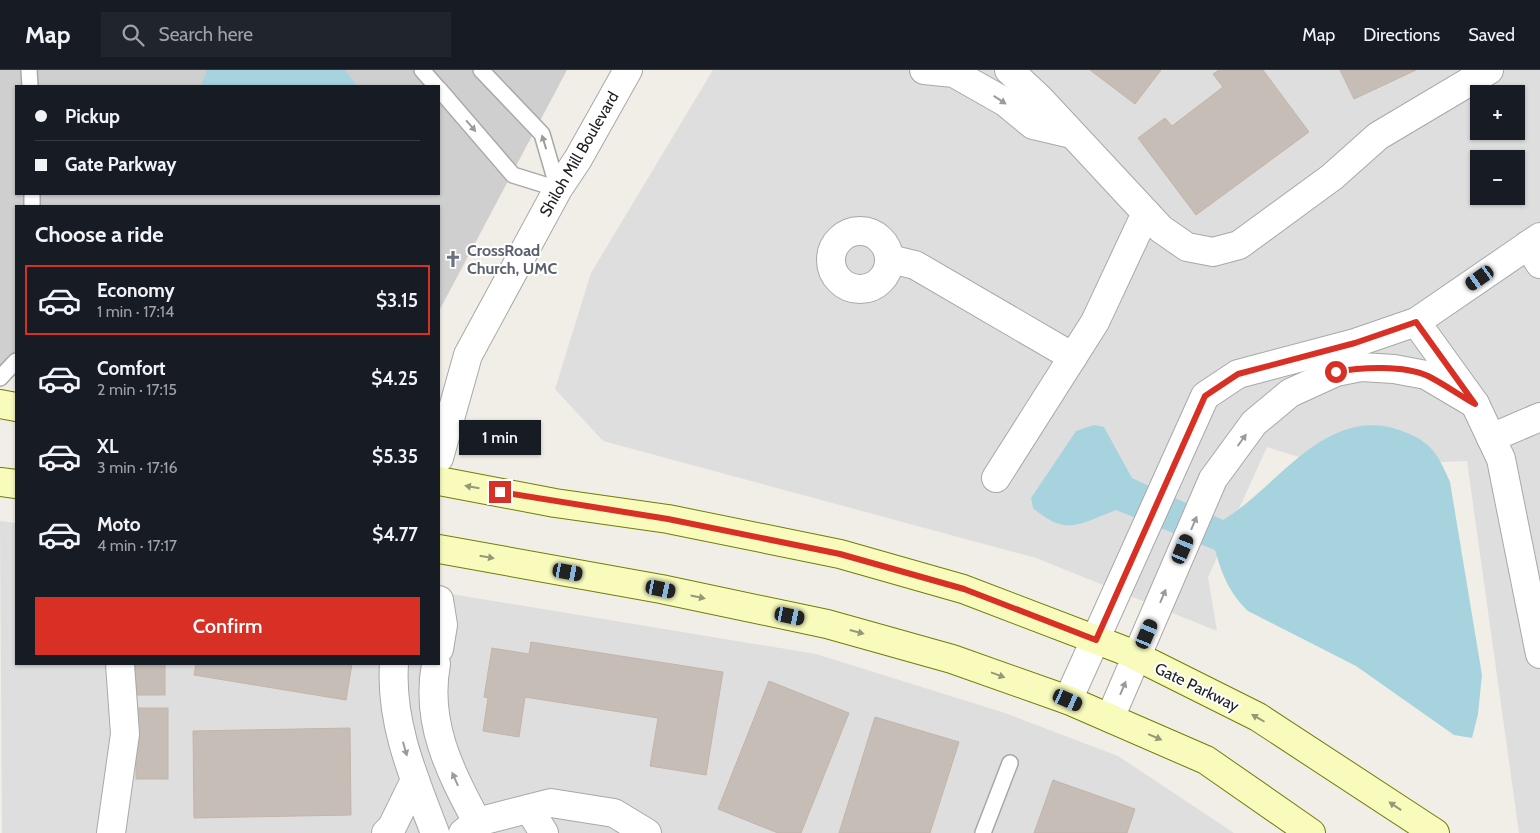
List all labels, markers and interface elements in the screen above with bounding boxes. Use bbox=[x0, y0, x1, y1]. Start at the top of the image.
search box bbox=[101, 12, 451, 57]
text: Map bbox=[25, 20, 71, 49]
icon: search bbox=[119, 21, 147, 49]
text: Search here bbox=[159, 23, 253, 46]
text: Map bbox=[1302, 24, 1335, 46]
text: Directions bbox=[1363, 24, 1440, 46]
text: Saved bbox=[1468, 24, 1515, 46]
map controls bbox=[1470, 85, 1525, 205]
button: + bbox=[1470, 85, 1525, 140]
street label: Shiloh Mill Boulevard bbox=[535, 88, 623, 220]
one-way arrow bbox=[994, 95, 1007, 105]
text: Pickup bbox=[65, 105, 120, 128]
one-way arrow bbox=[465, 119, 476, 132]
one-way arrow bbox=[539, 134, 547, 149]
button: − bbox=[1470, 150, 1525, 205]
text: Gate Parkway bbox=[65, 153, 177, 176]
text: Choose a ride bbox=[35, 221, 164, 248]
place label: CrossRoad Church, UMC bbox=[467, 241, 557, 278]
church icon: CrossRoad Church, UMC bbox=[443, 249, 463, 269]
car bbox=[1463, 263, 1496, 293]
icon: car bbox=[37, 278, 82, 323]
text: Economy bbox=[97, 279, 175, 302]
text: $3.15 bbox=[376, 289, 418, 312]
text: 1 min · 17:14 bbox=[97, 302, 174, 321]
icon: car bbox=[37, 356, 82, 401]
text: Comfort bbox=[97, 357, 166, 380]
route start bbox=[1325, 361, 1347, 383]
text: $4.25 bbox=[371, 367, 418, 390]
text: 2 min · 17:15 bbox=[97, 380, 177, 399]
callout: 1 min bbox=[459, 420, 541, 454]
text: 1 min bbox=[482, 428, 518, 447]
one-way arrow bbox=[1237, 433, 1247, 447]
icon: car bbox=[37, 434, 82, 479]
text: XL bbox=[97, 435, 118, 458]
text: $5.35 bbox=[372, 445, 418, 468]
text: 3 min · 17:16 bbox=[97, 458, 178, 477]
route end bbox=[489, 481, 511, 503]
one-way arrow bbox=[464, 483, 480, 491]
icon: car bbox=[37, 512, 82, 557]
text: Moto bbox=[97, 513, 141, 536]
one-way arrow bbox=[1191, 516, 1199, 530]
text: $4.77 bbox=[372, 523, 418, 546]
car bbox=[1170, 532, 1195, 566]
text: 4 min · 17:17 bbox=[97, 536, 177, 555]
one-way arrow bbox=[479, 554, 495, 562]
car bbox=[551, 562, 584, 582]
car bbox=[644, 579, 677, 599]
one-way arrow bbox=[1159, 589, 1167, 603]
one-way arrow bbox=[691, 593, 707, 601]
button: Confirm bbox=[35, 597, 420, 655]
car bbox=[773, 606, 806, 626]
car bbox=[1134, 617, 1159, 651]
one-way arrow bbox=[849, 629, 864, 637]
street label: Gate Parkway bbox=[1152, 658, 1242, 716]
one-way arrow bbox=[991, 672, 1006, 679]
one-way arrow bbox=[1120, 681, 1128, 695]
car bbox=[1051, 687, 1084, 713]
one-way arrow bbox=[1251, 714, 1266, 722]
one-way arrow bbox=[1148, 734, 1162, 742]
one-way arrow bbox=[402, 741, 410, 756]
one-way arrow bbox=[450, 772, 458, 786]
one-way arrow bbox=[1388, 801, 1402, 811]

